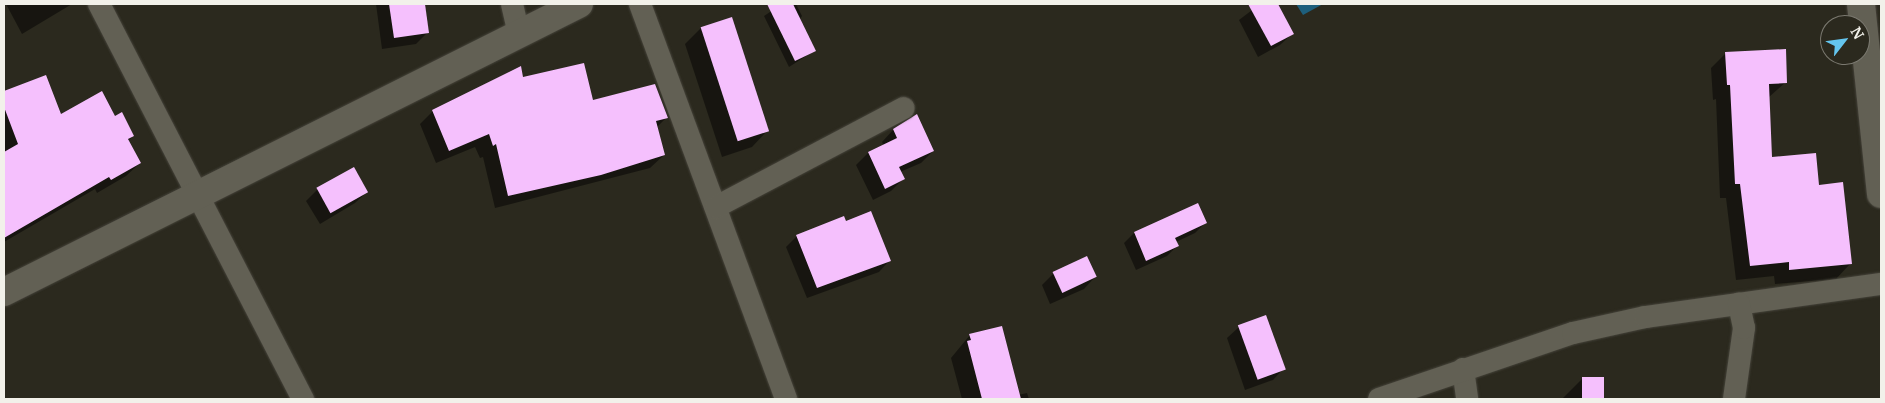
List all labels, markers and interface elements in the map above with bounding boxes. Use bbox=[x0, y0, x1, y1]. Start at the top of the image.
north arrow bbox=[1820, 15, 1870, 65]
text: N bbox=[1847, 24, 1868, 42]

